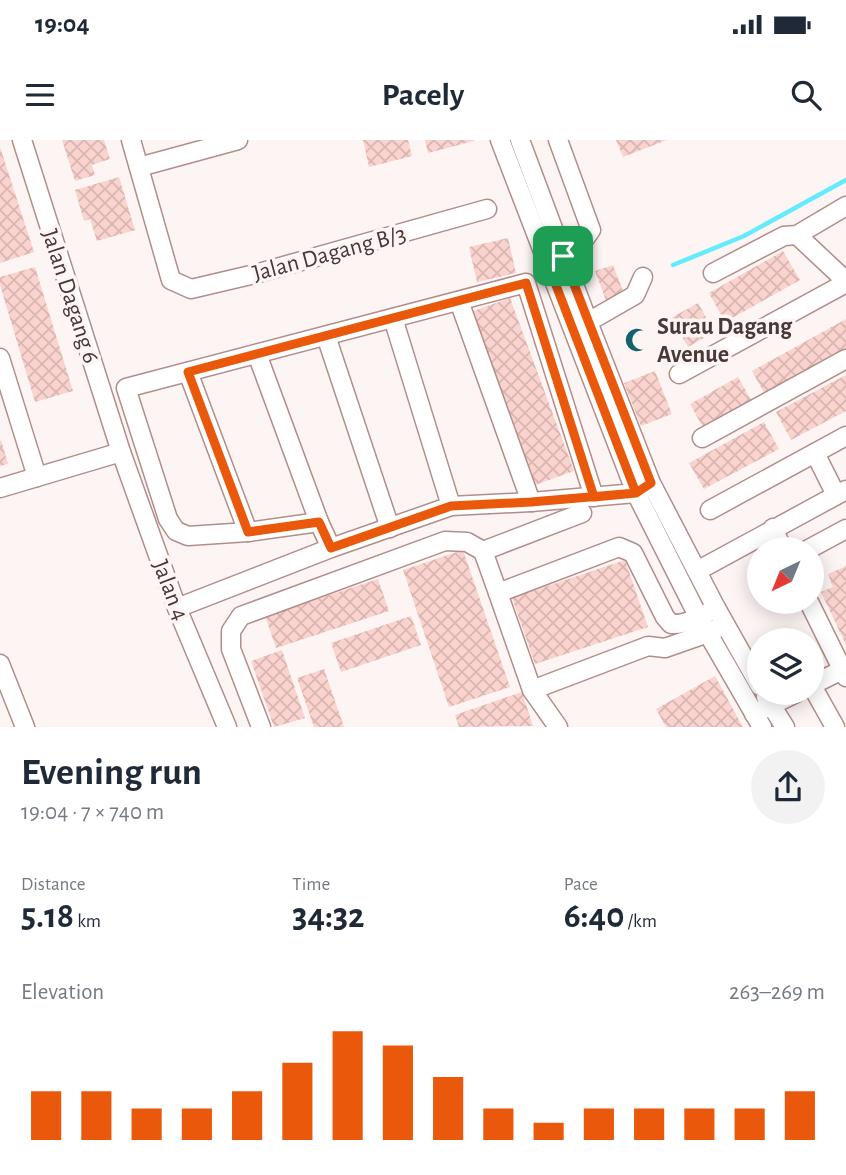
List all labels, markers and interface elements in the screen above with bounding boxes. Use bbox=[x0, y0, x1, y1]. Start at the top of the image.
text: 19:04 bbox=[35, 11, 90, 37]
icon: menu bbox=[21, 76, 59, 114]
icon: search bbox=[787, 76, 825, 114]
text: Pacely bbox=[382, 79, 464, 111]
street label: Jalan Dagang B/3 bbox=[250, 222, 409, 286]
street label: Jalan Dagang 6 bbox=[37, 226, 103, 366]
pin bbox=[533, 226, 593, 286]
icon: arrive bbox=[544, 237, 582, 275]
place label: Surau Dagang Avenue bbox=[657, 315, 793, 367]
mosque icon: Surau Dagang Avenue bbox=[623, 326, 651, 354]
north arrow bbox=[747, 537, 824, 614]
map controls bbox=[747, 537, 824, 705]
street label: Jalan 4 bbox=[148, 557, 193, 624]
button: layers bbox=[747, 628, 824, 705]
button: share bbox=[751, 750, 825, 824]
text: Evening run bbox=[21, 754, 202, 792]
text: 19:04 · 7 × 740 m bbox=[21, 801, 164, 824]
text: Distance bbox=[21, 875, 85, 894]
text: Time bbox=[292, 875, 330, 894]
text: Pace bbox=[564, 875, 598, 894]
text: 5.18 bbox=[21, 899, 74, 934]
text: 34:32 bbox=[292, 899, 365, 934]
text: 6:40 bbox=[564, 899, 624, 934]
text: km bbox=[74, 912, 101, 931]
text: /km bbox=[624, 912, 657, 931]
text: Elevation bbox=[21, 981, 104, 1004]
text: 263–269 m bbox=[729, 981, 825, 1004]

